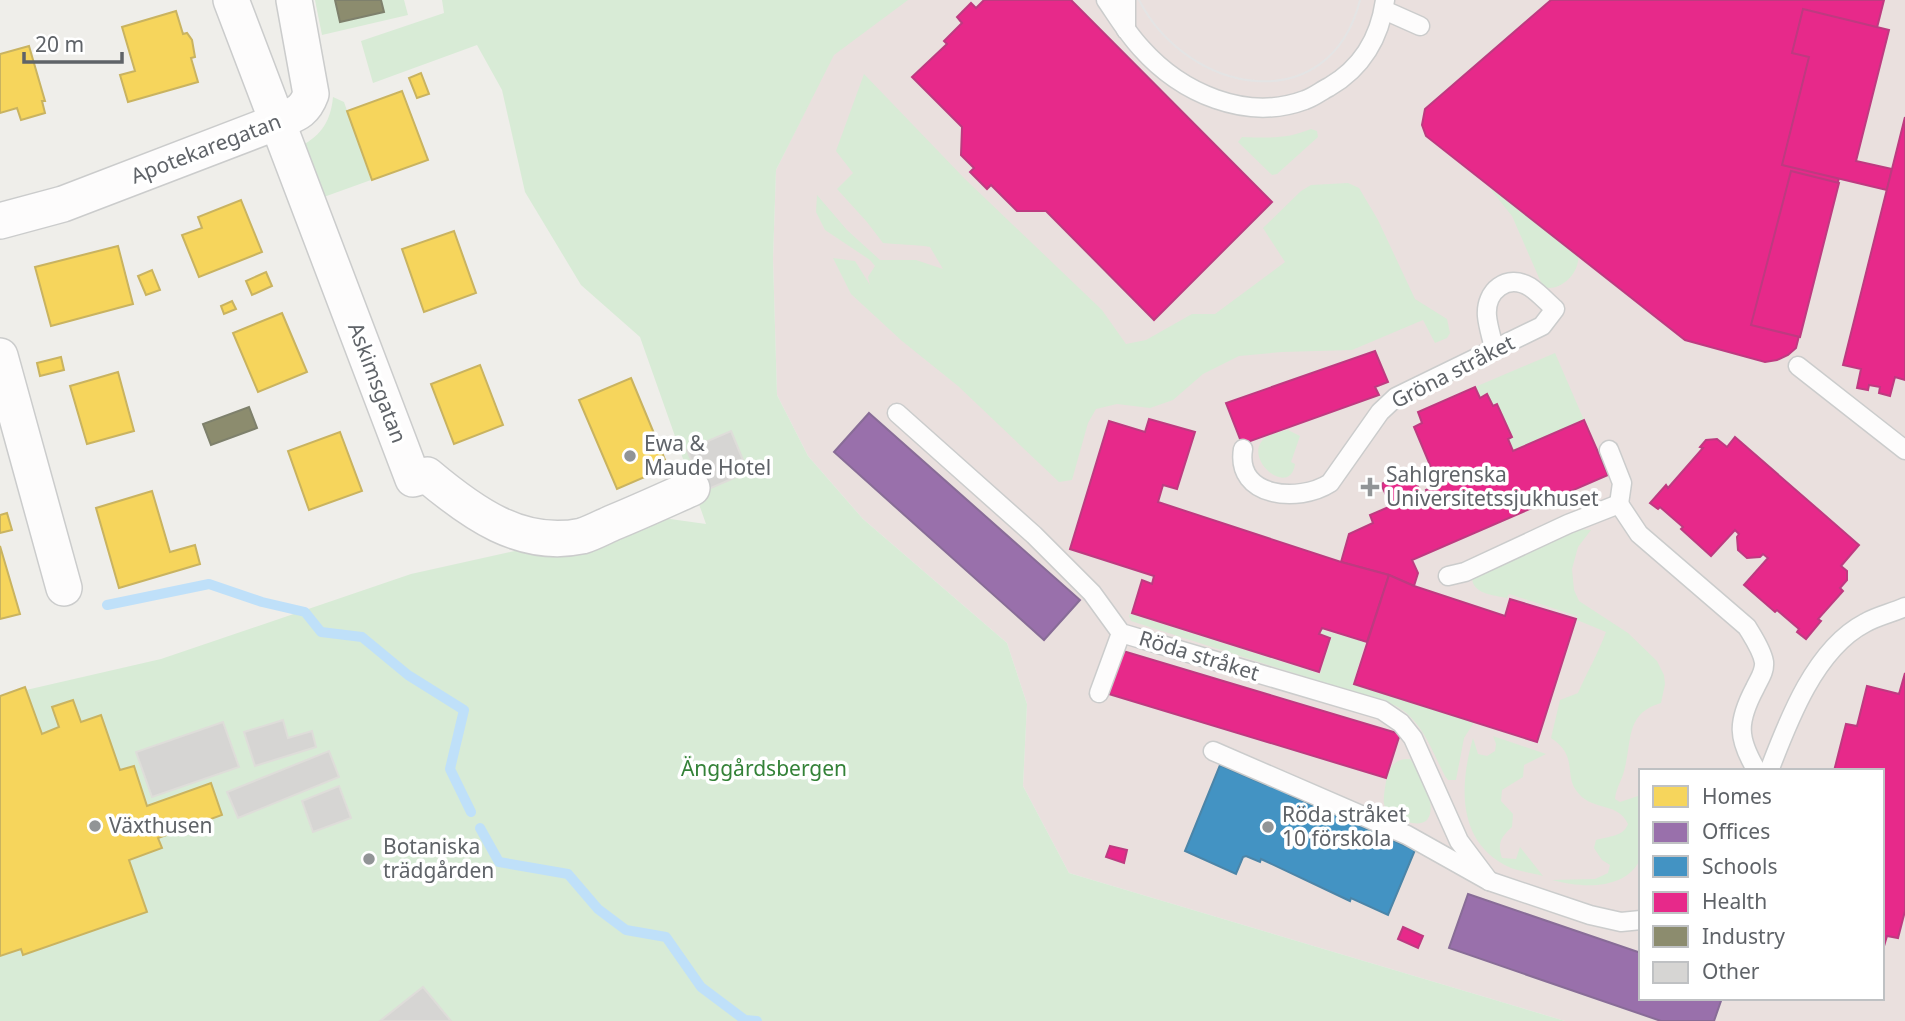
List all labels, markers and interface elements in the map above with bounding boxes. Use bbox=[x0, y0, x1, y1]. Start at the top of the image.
scale bar bbox=[24, 21, 122, 65]
text: 20 m bbox=[35, 30, 84, 58]
street label: Apotekaregatan bbox=[127, 107, 285, 190]
street label: Askimsgatan bbox=[342, 318, 414, 447]
street label: Gröna stråket bbox=[1386, 328, 1519, 414]
place label: Ewa & Maude Hotel bbox=[644, 429, 771, 481]
marker: Ewa & Maude Hotel bbox=[622, 448, 638, 464]
place label: Sahlgrenska Universitetssjukhuset bbox=[1386, 460, 1599, 512]
marker: Sahlgrenska Universitetssjukhuset bbox=[1360, 477, 1380, 497]
street label: Röda stråket bbox=[1136, 623, 1263, 687]
park label: Änggårdsbergen bbox=[681, 754, 847, 782]
legend bbox=[1639, 769, 1884, 1000]
text: Homes bbox=[1702, 782, 1772, 810]
place label: Röda stråket 10 förskola bbox=[1282, 800, 1407, 852]
place label: Växthusen bbox=[109, 811, 213, 839]
text: Offices bbox=[1702, 817, 1770, 845]
marker: Växthusen bbox=[87, 818, 103, 834]
marker: Röda stråket 10 förskola bbox=[1260, 819, 1276, 835]
place label: Botaniska trädgården bbox=[383, 832, 494, 884]
marker: Botaniska trädgården bbox=[361, 851, 377, 867]
text: Schools bbox=[1702, 852, 1777, 880]
text: Health bbox=[1702, 887, 1767, 915]
text: Industry bbox=[1702, 922, 1785, 950]
text: Other bbox=[1702, 957, 1760, 985]

